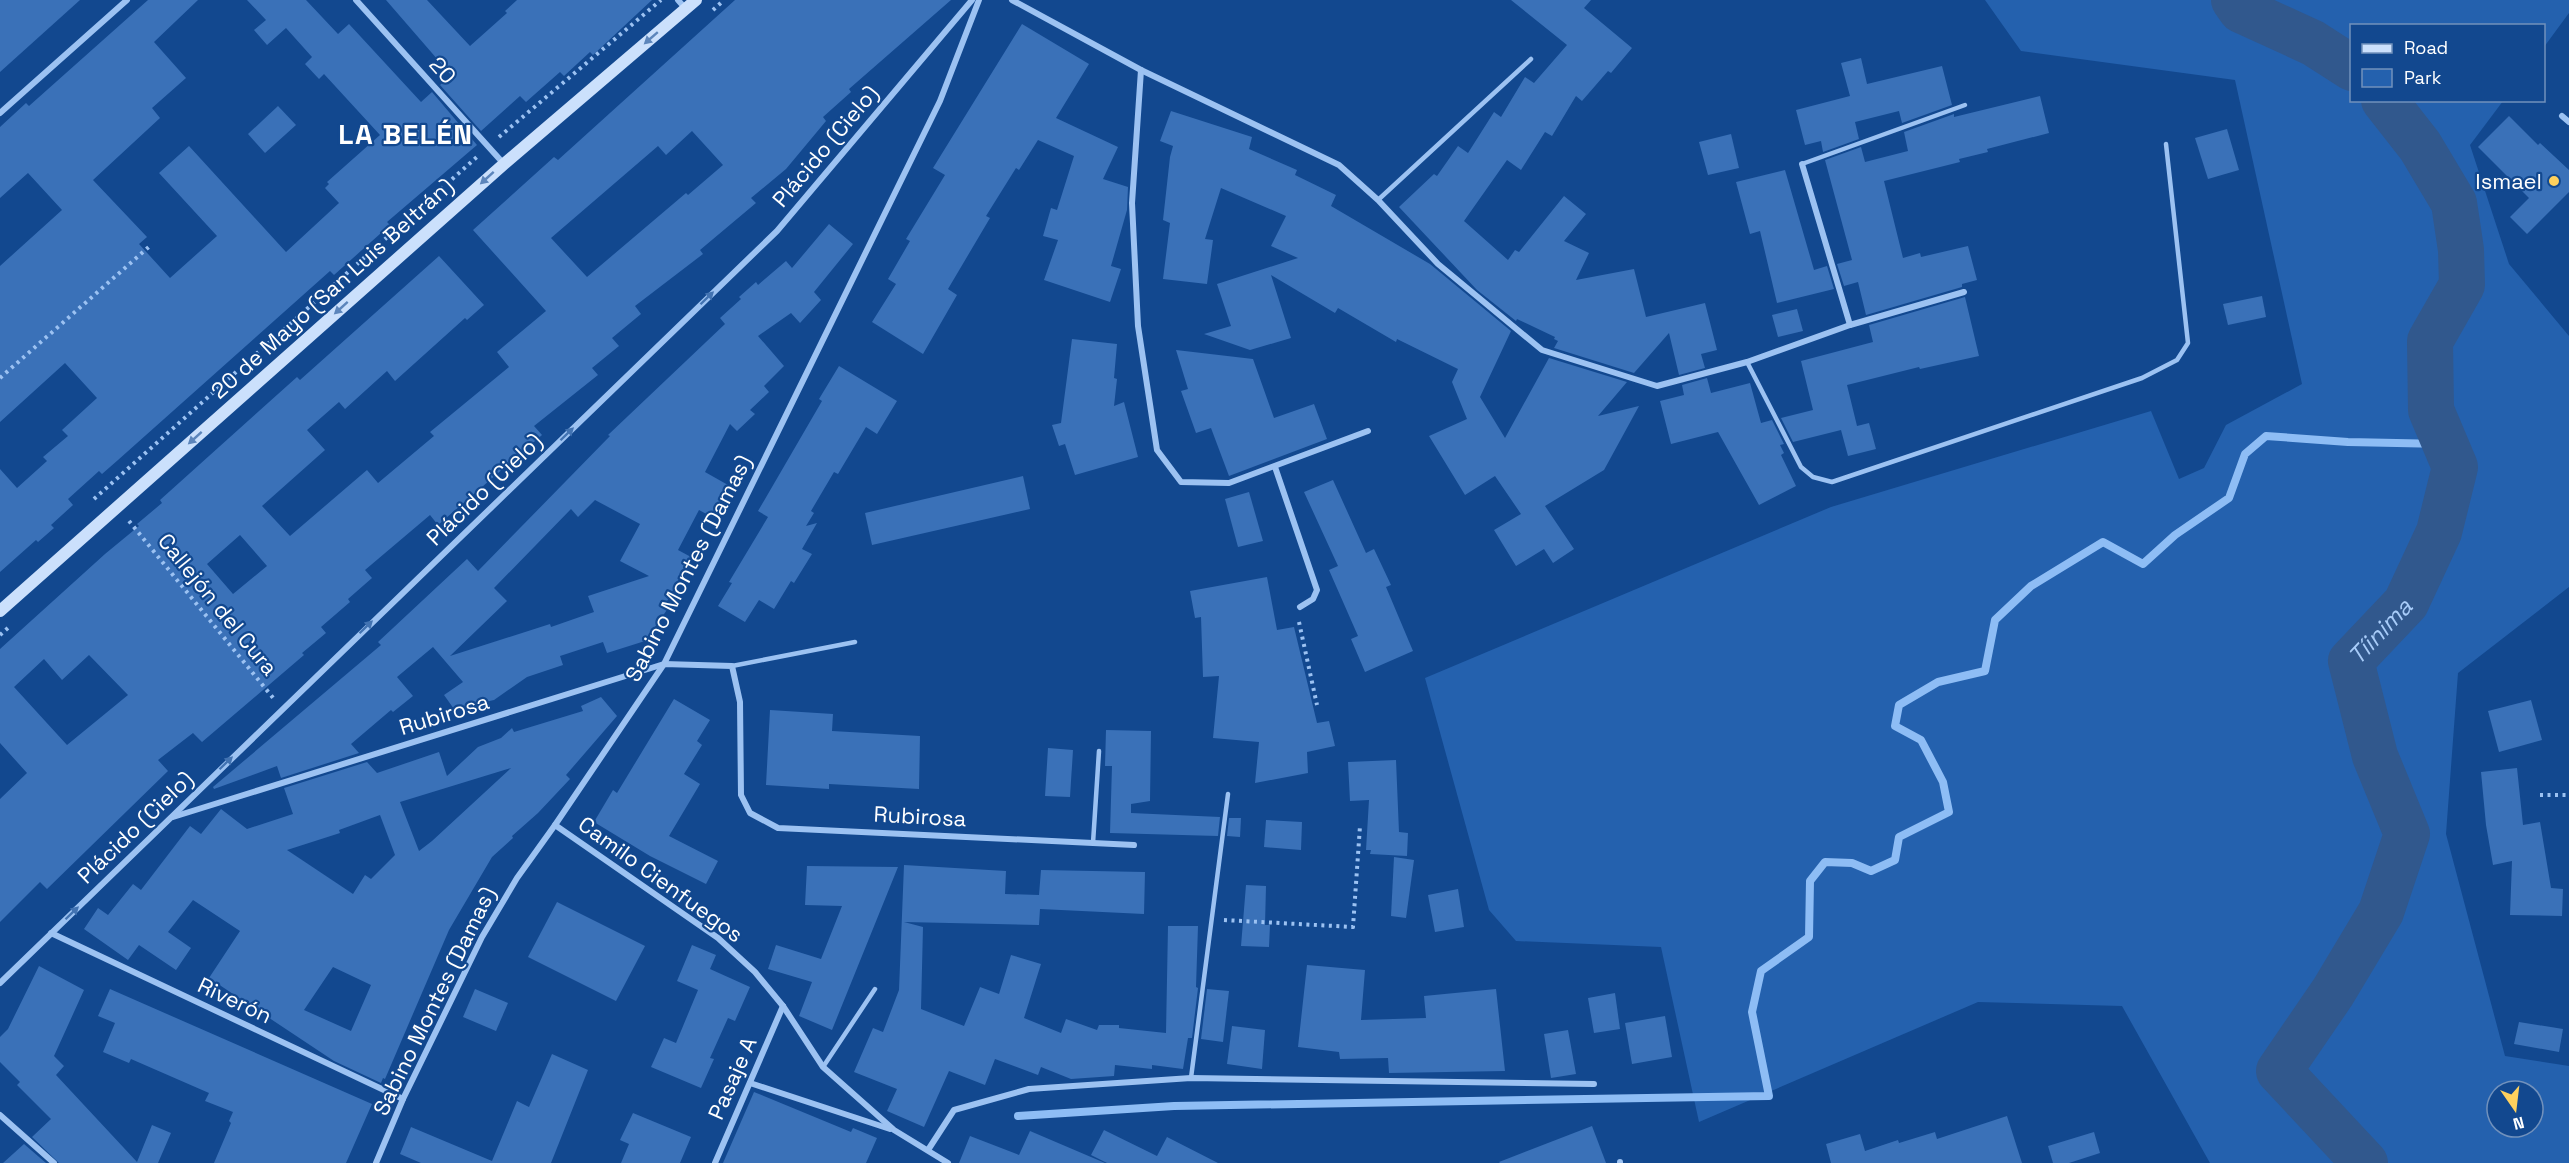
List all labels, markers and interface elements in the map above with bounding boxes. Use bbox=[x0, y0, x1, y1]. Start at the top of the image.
legend bbox=[2350, 24, 2545, 102]
one-way arrow bbox=[644, 31, 659, 44]
text: Road bbox=[2404, 36, 2448, 59]
street label: 20 bbox=[423, 50, 463, 90]
text: Park bbox=[2404, 66, 2442, 89]
street label: Plácido (Cielo) bbox=[766, 79, 884, 213]
district label: LA BELÉN bbox=[338, 116, 474, 152]
place label: Ismael bbox=[2475, 167, 2542, 195]
one-way arrow bbox=[480, 171, 495, 184]
street label: 20 de Mayo (San Luis Beltrán) bbox=[205, 172, 459, 404]
marker: Ismael bbox=[2547, 174, 2561, 188]
one-way arrow bbox=[700, 292, 714, 306]
one-way arrow bbox=[334, 301, 349, 314]
street label: Plácido (Cielo) bbox=[420, 427, 548, 551]
one-way arrow bbox=[559, 427, 573, 441]
one-way arrow bbox=[188, 431, 203, 445]
street label: Sabino Montes (Damas) bbox=[619, 450, 757, 686]
street label: Callejón del Cura bbox=[152, 527, 284, 681]
water label: Tíinima bbox=[2341, 591, 2419, 671]
one-way arrow bbox=[359, 621, 373, 635]
street label: Rubirosa bbox=[396, 687, 493, 741]
one-way arrow bbox=[219, 756, 234, 770]
street label: Plácido (Cielo) bbox=[71, 765, 199, 889]
street label: Rubirosa bbox=[873, 800, 967, 832]
street label: Camilo Cienfuegos bbox=[573, 810, 749, 948]
street label: Sabino Montes (Damas) bbox=[366, 882, 502, 1120]
one-way arrow bbox=[64, 907, 78, 921]
street label: Riverón bbox=[193, 971, 277, 1029]
street label: Pasaje A bbox=[701, 1032, 763, 1124]
north arrow bbox=[2485, 1079, 2545, 1139]
text: N bbox=[2511, 1112, 2526, 1135]

